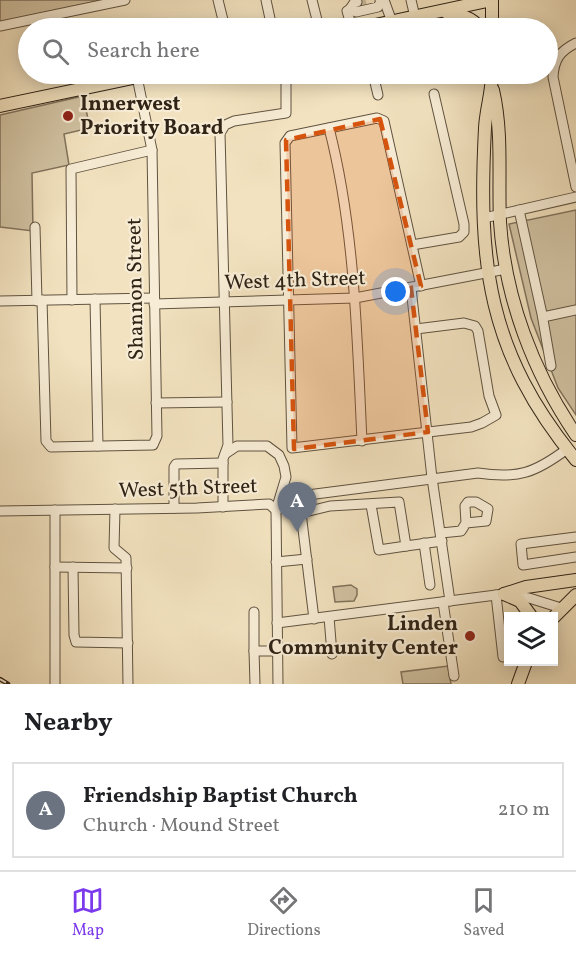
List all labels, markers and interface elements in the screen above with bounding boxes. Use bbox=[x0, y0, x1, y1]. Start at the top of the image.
search box bbox=[18, 18, 558, 84]
icon: search bbox=[39, 35, 72, 68]
text: Search here bbox=[87, 36, 200, 67]
place label: Innerwest Priority Board bbox=[80, 90, 224, 143]
marker: Innerwest Priority Board bbox=[61, 109, 75, 123]
street label: Shannon Street bbox=[120, 217, 152, 361]
street label: West 4th Street bbox=[224, 264, 366, 298]
your location bbox=[381, 277, 410, 306]
street label: West 5th Street bbox=[118, 472, 258, 506]
pin: A bbox=[278, 482, 316, 532]
place label: Linden Community Center bbox=[268, 610, 458, 663]
map controls bbox=[504, 612, 558, 666]
button: layers bbox=[504, 612, 558, 666]
marker: Linden Community Center bbox=[463, 629, 477, 643]
text: Nearby bbox=[24, 705, 113, 741]
text: Friendship Baptist Church bbox=[83, 781, 358, 812]
text: A bbox=[38, 796, 53, 824]
text: 210 m bbox=[498, 796, 550, 824]
text: Church · Mound Street bbox=[83, 812, 280, 840]
tab: Map bbox=[71, 884, 104, 942]
tab: Directions bbox=[247, 884, 321, 942]
tab: Saved bbox=[463, 884, 505, 942]

